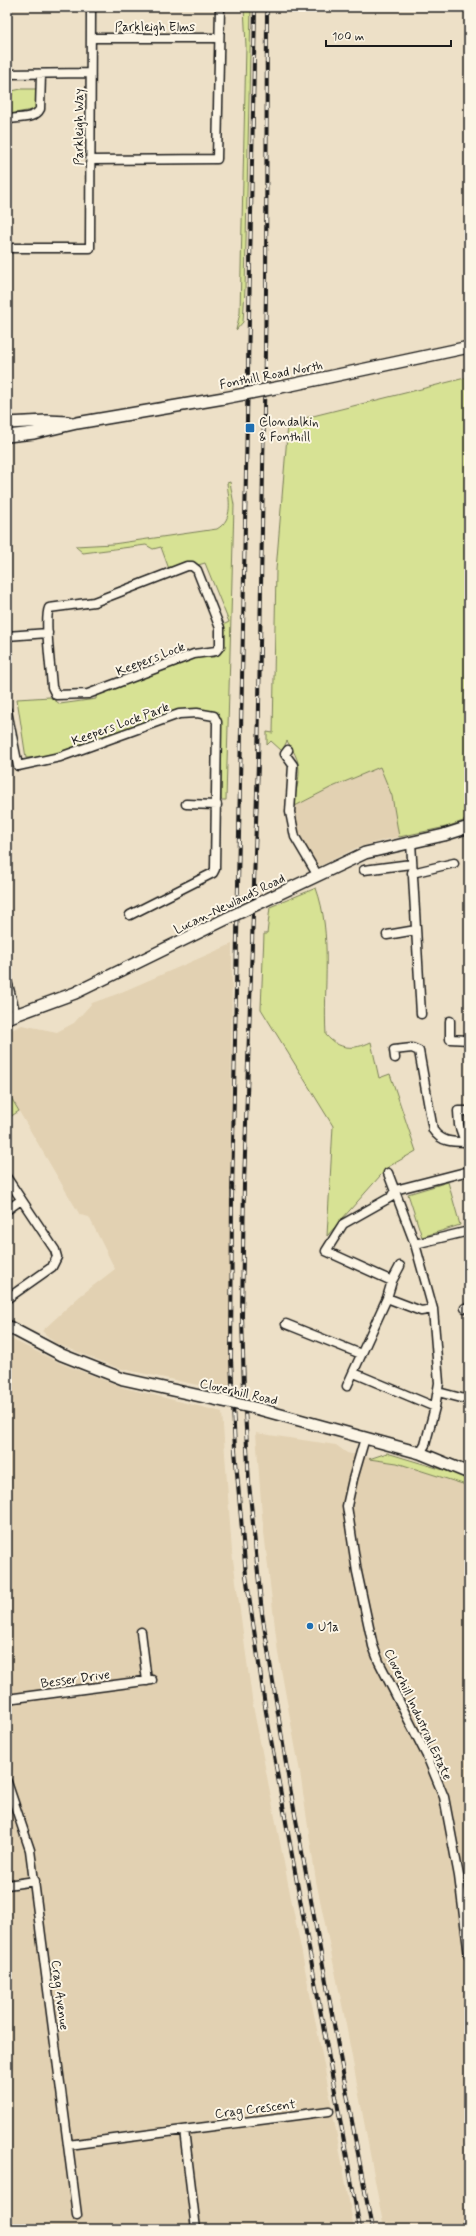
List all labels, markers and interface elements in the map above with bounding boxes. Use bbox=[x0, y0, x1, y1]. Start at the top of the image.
street label: Parkleigh Elms bbox=[115, 19, 195, 36]
scale bar bbox=[326, 22, 451, 48]
text: 100 m bbox=[332, 29, 364, 45]
street label: Parkleigh Way bbox=[71, 88, 88, 166]
street label: Fonthill Road North bbox=[218, 357, 324, 394]
place label: Clondalkin & Fonthill bbox=[259, 414, 319, 446]
marker: Clondalkin & Fonthill bbox=[244, 422, 256, 434]
street label: Keepers Lock bbox=[114, 638, 188, 680]
street label: Keepers Lock Park bbox=[69, 699, 172, 750]
street label: Lucan-Newlands Road bbox=[171, 870, 288, 939]
street label: Cloverhill Road bbox=[198, 1375, 279, 1410]
place label: U1a bbox=[318, 1619, 339, 1636]
marker: U1a bbox=[305, 1621, 315, 1631]
street label: Cloverhill Industrial Estate bbox=[380, 1646, 456, 1783]
street label: Besser Drive bbox=[39, 1666, 111, 1693]
street label: Crag Avenue bbox=[46, 1959, 72, 2032]
street label: Crag Crescent bbox=[214, 2096, 297, 2124]

